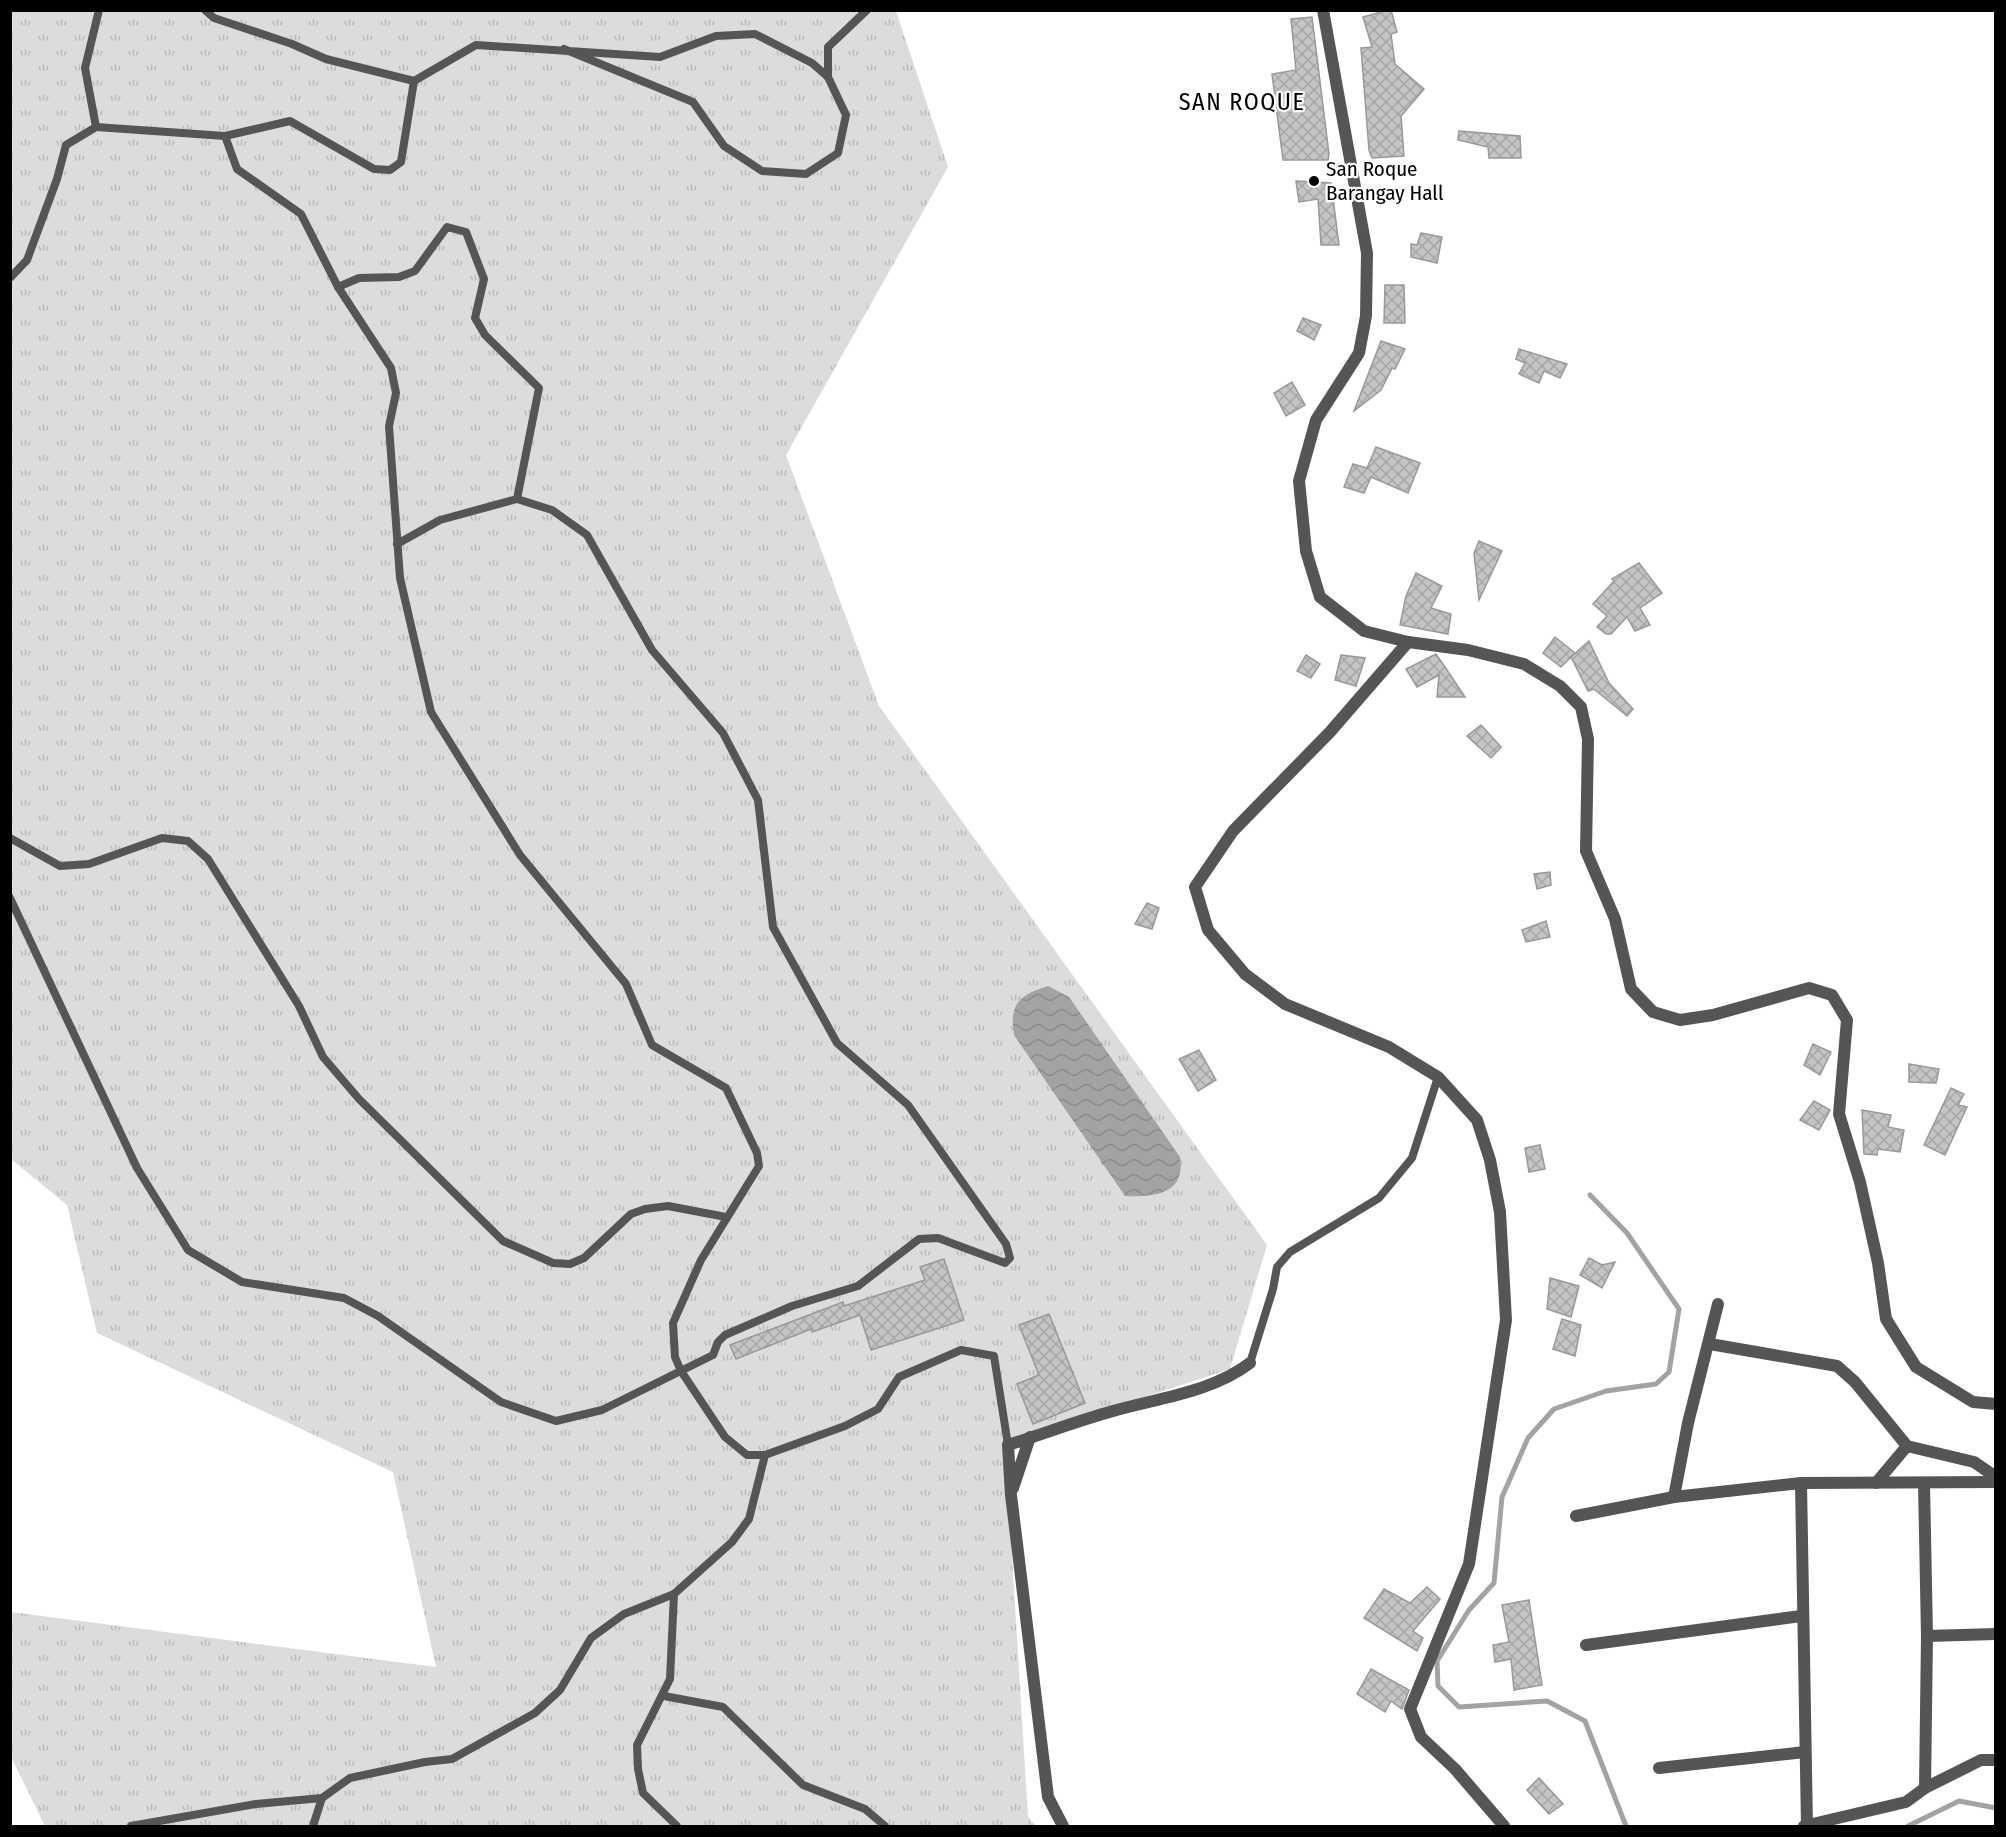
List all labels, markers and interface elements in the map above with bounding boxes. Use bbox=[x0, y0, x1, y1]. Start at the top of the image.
district label: SAN ROQUE bbox=[1179, 88, 1305, 116]
place label: San Roque Barangay Hall bbox=[1326, 156, 1444, 206]
marker: San Roque Barangay Hall bbox=[1307, 174, 1321, 188]

